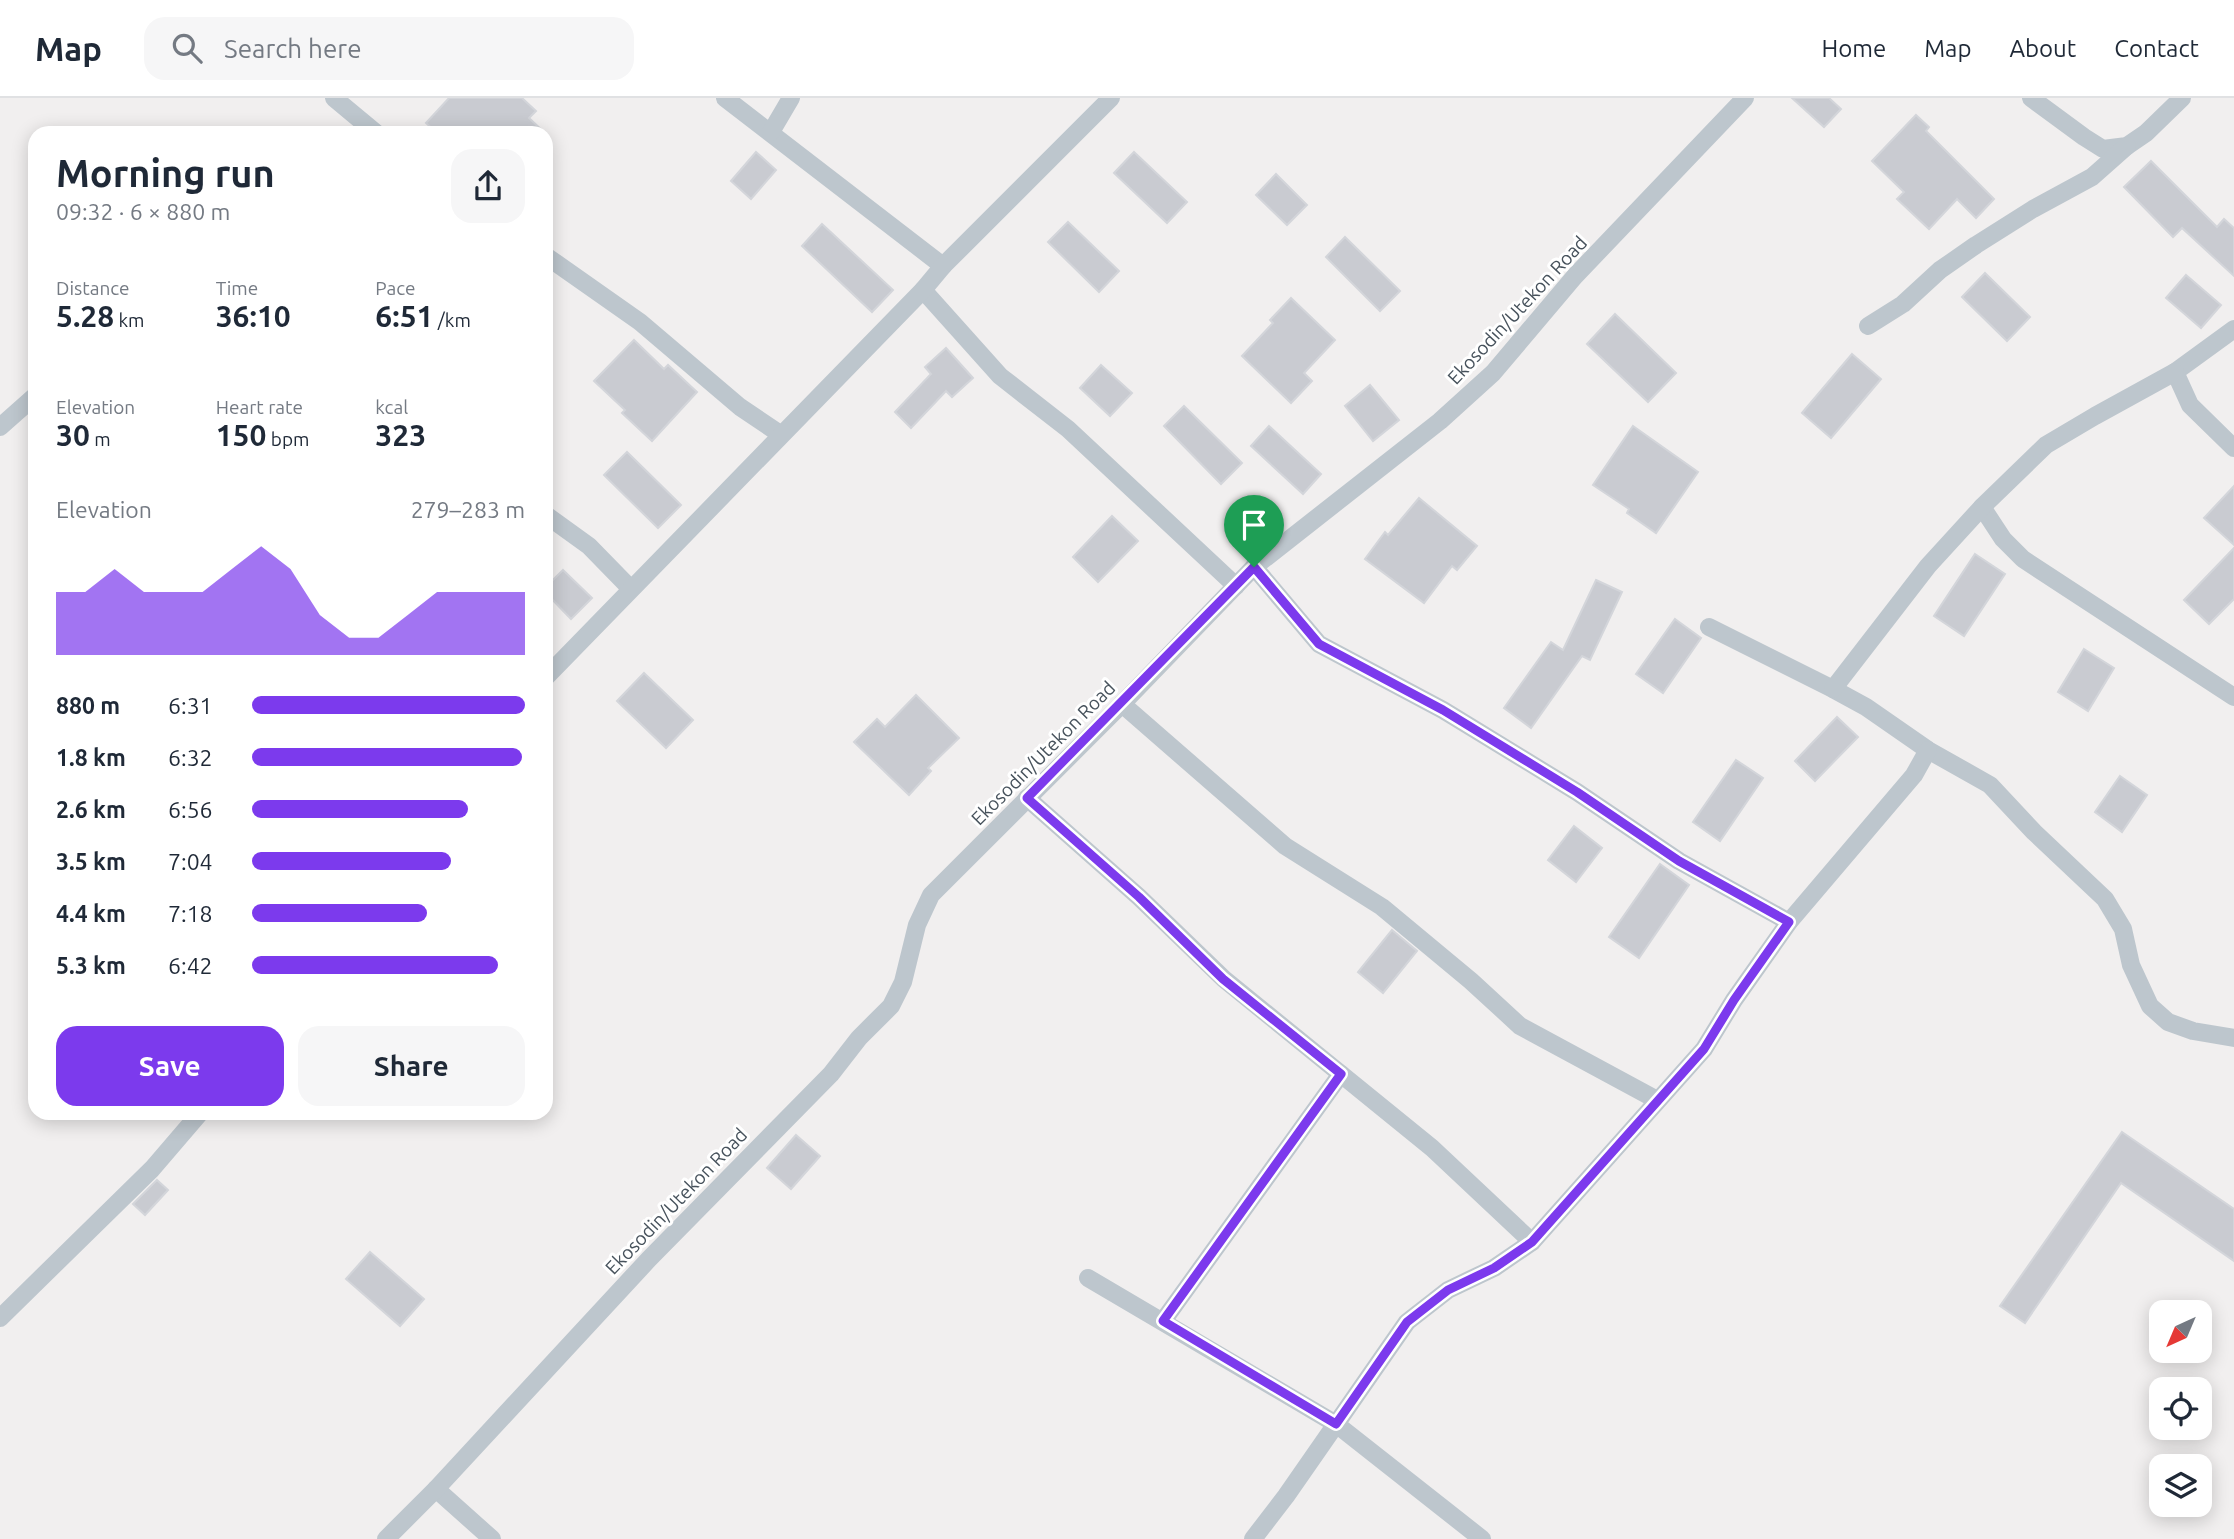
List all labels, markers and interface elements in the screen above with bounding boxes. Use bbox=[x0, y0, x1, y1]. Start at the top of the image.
search box bbox=[144, 17, 634, 80]
icon: search bbox=[168, 29, 206, 67]
text: Map bbox=[35, 30, 102, 67]
text: Search here bbox=[224, 34, 362, 63]
text: Home bbox=[1821, 35, 1886, 62]
text: Map bbox=[1924, 35, 1971, 62]
text: About bbox=[2009, 35, 2076, 62]
text: Contact bbox=[2114, 35, 2199, 62]
button: share bbox=[451, 149, 525, 223]
text: Morning run bbox=[56, 152, 275, 194]
text: 09:32 · 6 × 880 m bbox=[56, 199, 230, 224]
street label: Ekosodin/Utekon Road bbox=[1443, 231, 1591, 389]
text: Distance bbox=[56, 277, 130, 299]
text: Time bbox=[216, 277, 258, 299]
text: Pace bbox=[375, 277, 416, 299]
text: 5.28 bbox=[56, 299, 114, 333]
text: 36:10 bbox=[216, 299, 291, 333]
text: 6:51 bbox=[375, 299, 433, 333]
text: km bbox=[114, 309, 144, 331]
text: /km bbox=[433, 309, 471, 331]
text: Elevation bbox=[56, 396, 135, 418]
text: Heart rate bbox=[216, 396, 303, 418]
text: kcal bbox=[375, 396, 408, 418]
text: 30 bbox=[56, 418, 90, 452]
text: 150 bbox=[216, 418, 266, 452]
text: 323 bbox=[375, 418, 426, 452]
text: m bbox=[90, 428, 111, 450]
text: bpm bbox=[266, 428, 309, 450]
pin bbox=[1224, 495, 1284, 567]
text: Elevation bbox=[56, 497, 152, 522]
text: 279–283 m bbox=[411, 497, 525, 522]
icon: arrive bbox=[1235, 506, 1273, 544]
street label: Ekosodin/Utekon Road bbox=[967, 677, 1119, 829]
text: 880 m bbox=[56, 693, 120, 718]
text: 6:31 bbox=[168, 693, 213, 718]
text: 1.8 km bbox=[56, 745, 126, 770]
text: 6:32 bbox=[168, 745, 213, 770]
text: 2.6 km bbox=[56, 797, 126, 822]
text: 6:56 bbox=[168, 797, 213, 822]
text: 3.5 km bbox=[56, 849, 126, 874]
text: 7:04 bbox=[168, 849, 213, 874]
text: 4.4 km bbox=[56, 901, 126, 926]
text: 7:18 bbox=[168, 901, 213, 926]
text: 5.3 km bbox=[56, 953, 126, 978]
text: 6:42 bbox=[168, 953, 213, 978]
button: Save bbox=[56, 1026, 284, 1106]
button: Share bbox=[298, 1026, 525, 1106]
street label: Ekosodin/Utekon Road bbox=[601, 1124, 751, 1278]
north arrow bbox=[2149, 1300, 2212, 1363]
map controls bbox=[2149, 1300, 2212, 1517]
button: locate bbox=[2149, 1377, 2212, 1440]
button: layers bbox=[2149, 1454, 2212, 1517]

